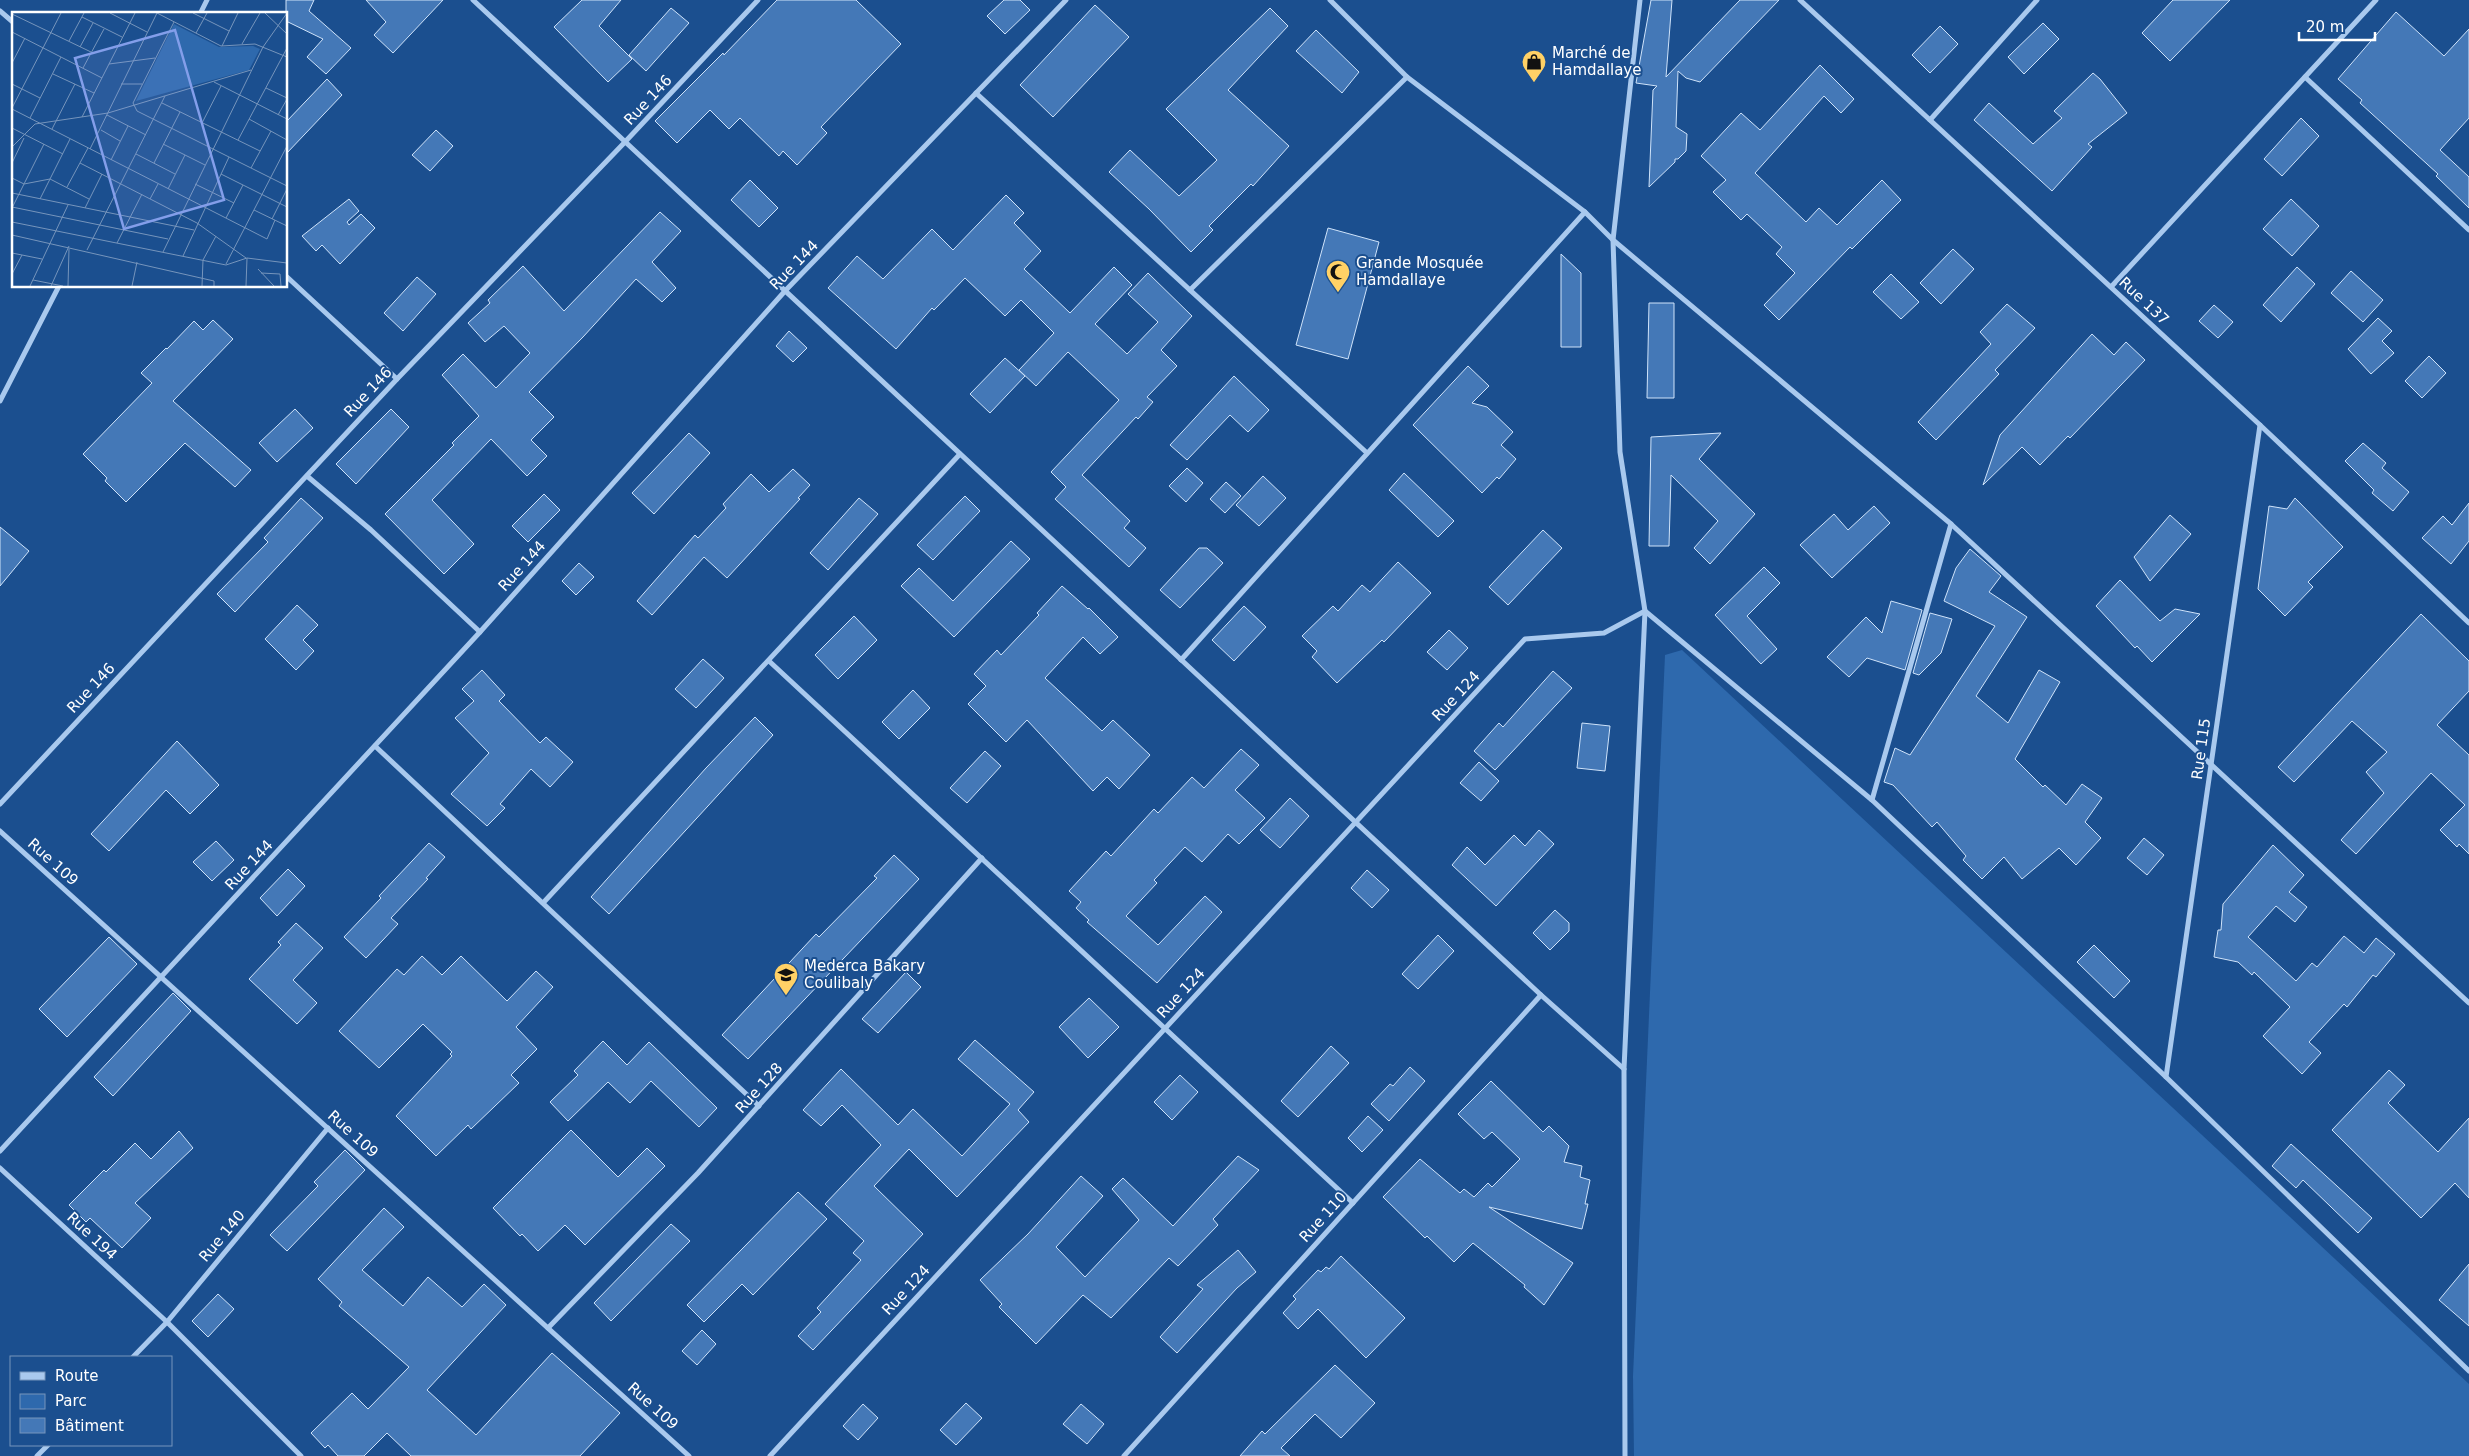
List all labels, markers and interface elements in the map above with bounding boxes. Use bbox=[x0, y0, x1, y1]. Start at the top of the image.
scale bar bbox=[2299, 10, 2375, 42]
inset map bbox=[12, 12, 288, 288]
text: 20 m bbox=[2306, 18, 2344, 36]
place label: Marché de Hamdallaye bbox=[1552, 44, 1641, 79]
shop icon: Marché de Hamdallaye bbox=[1521, 49, 1547, 83]
street label: Rue 146 bbox=[620, 71, 676, 129]
street label: Rue 144 bbox=[766, 236, 822, 294]
place label: Grande Mosquée Hamdallaye bbox=[1356, 254, 1483, 289]
mosque icon: Grande Mosquée Hamdallaye bbox=[1325, 259, 1351, 293]
street label: Rue 137 bbox=[2115, 273, 2173, 329]
street label: Rue 146 bbox=[340, 363, 396, 421]
street label: Rue 144 bbox=[495, 537, 549, 595]
street label: Rue 146 bbox=[63, 659, 119, 717]
street label: Rue 124 bbox=[1428, 667, 1484, 725]
street label: Rue 115 bbox=[2188, 717, 2214, 781]
street label: Rue 109 bbox=[24, 835, 82, 889]
street label: Rue 144 bbox=[221, 836, 277, 894]
place label: Mederca Bakary Coulibaly bbox=[804, 957, 925, 992]
school or university icon: Mederca Bakary Coulibaly bbox=[773, 962, 799, 996]
street label: Rue 124 bbox=[1153, 964, 1209, 1022]
street label: Rue 128 bbox=[732, 1059, 786, 1117]
street label: Rue 109 bbox=[324, 1107, 382, 1161]
street label: Rue 110 bbox=[1296, 1188, 1350, 1246]
street label: Rue 140 bbox=[195, 1207, 249, 1265]
street label: Rue 194 bbox=[63, 1208, 121, 1264]
street label: Rue 124 bbox=[878, 1261, 934, 1319]
legend bbox=[10, 1356, 172, 1446]
text: Route bbox=[55, 1367, 99, 1385]
street label: Rue 109 bbox=[624, 1379, 682, 1433]
text: Parc bbox=[55, 1392, 87, 1410]
text: Bâtiment bbox=[55, 1417, 124, 1435]

